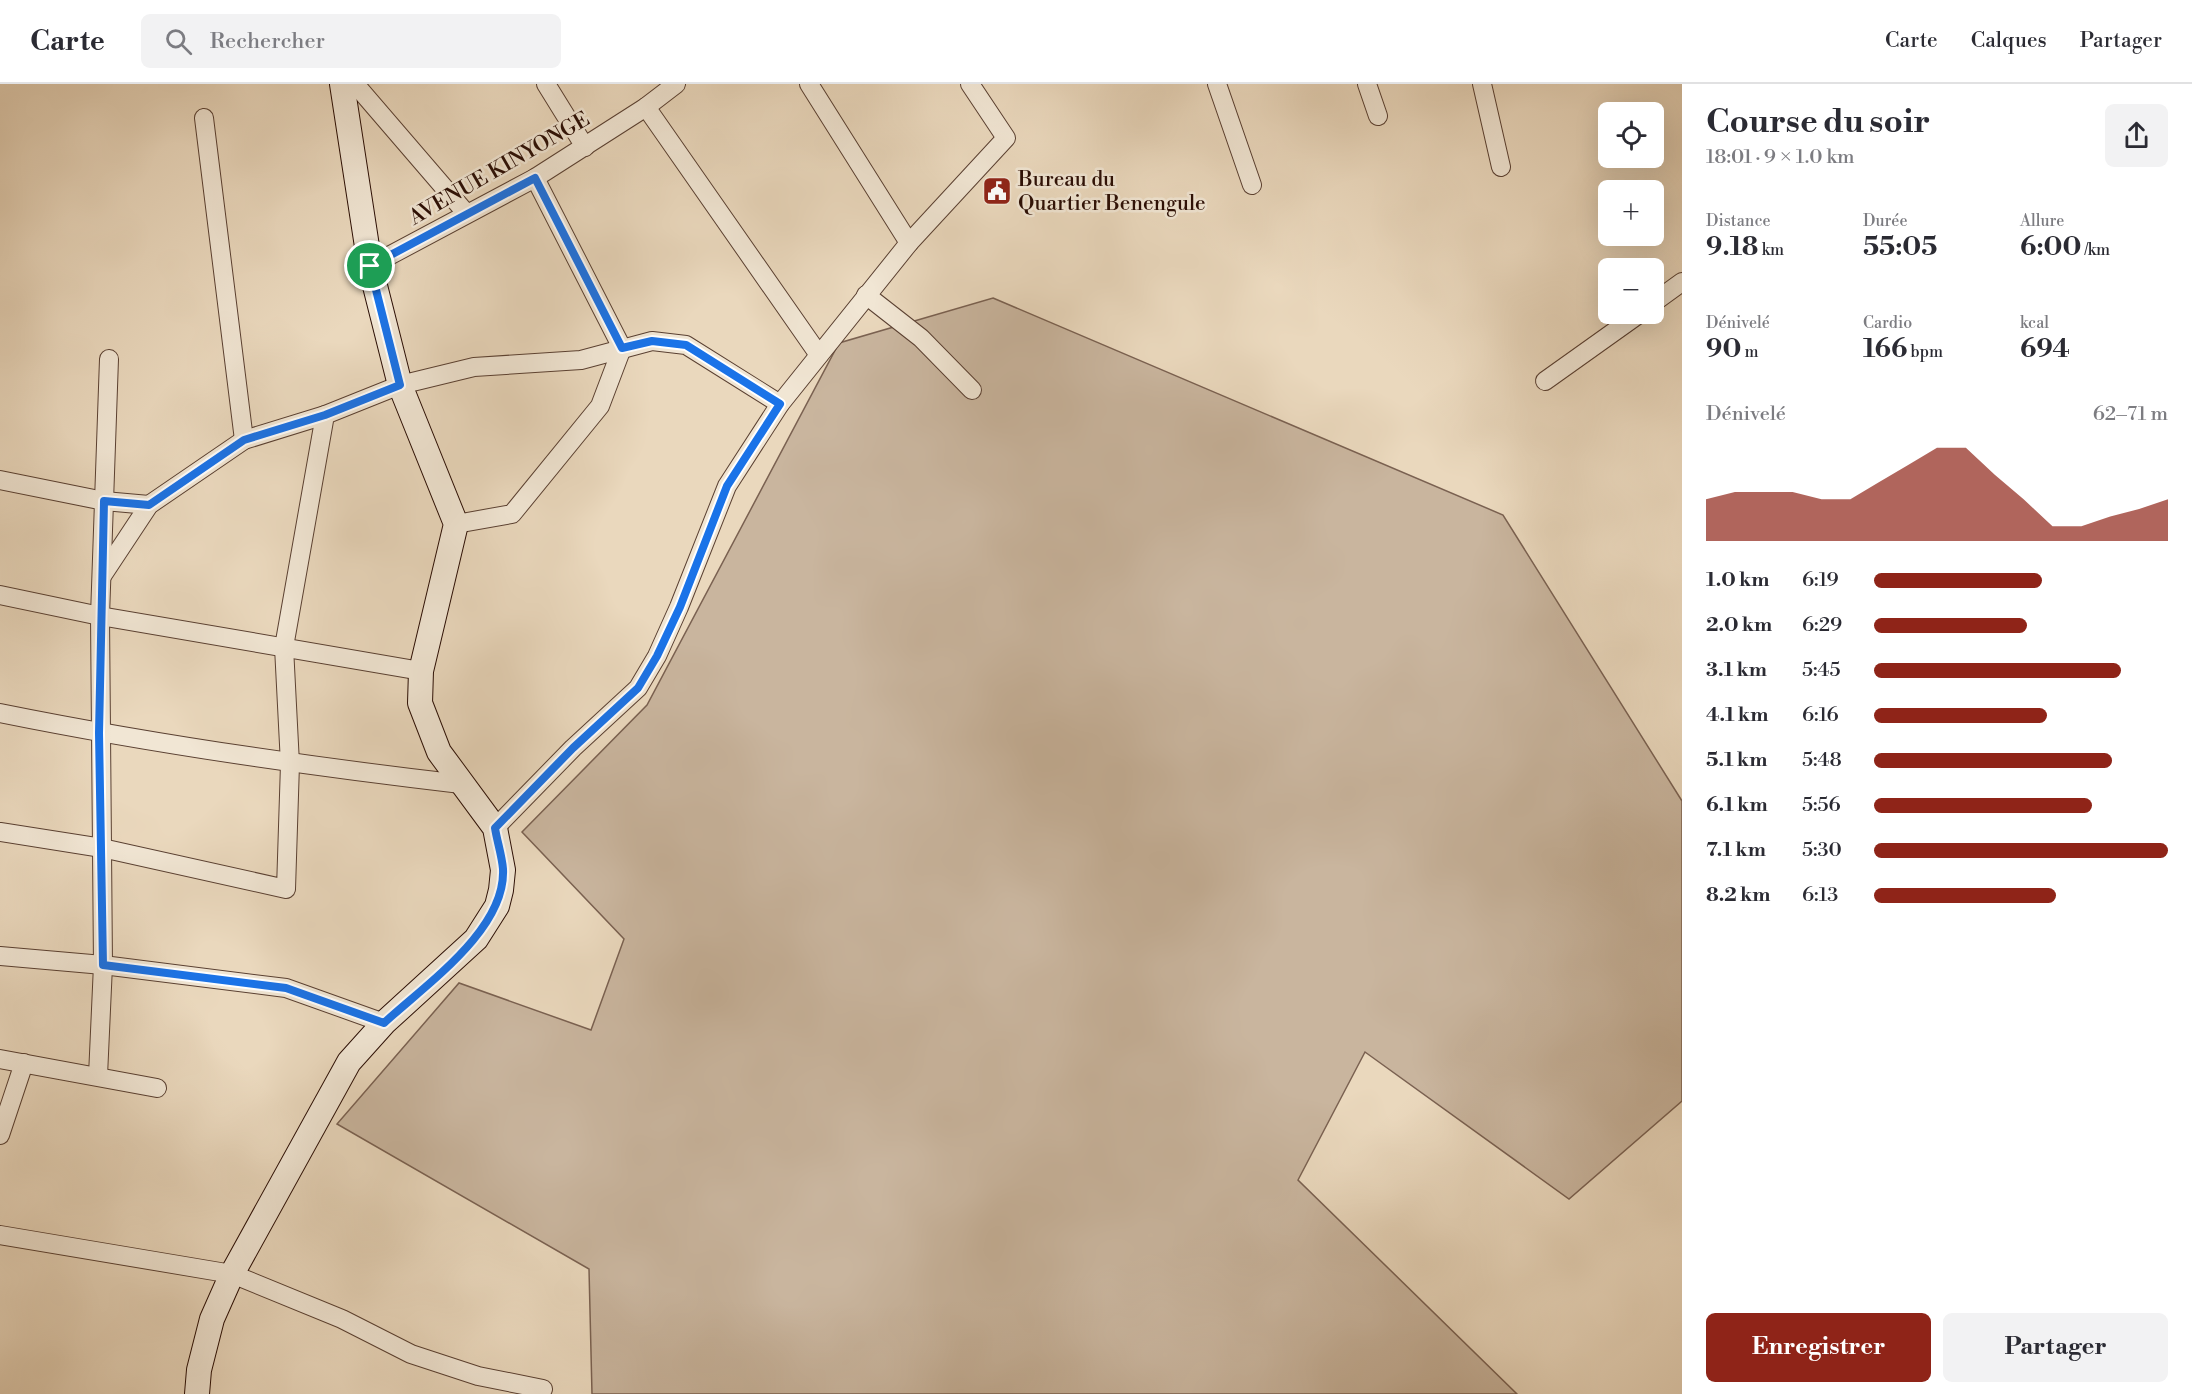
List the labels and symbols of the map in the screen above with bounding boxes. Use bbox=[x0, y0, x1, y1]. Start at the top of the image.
street label: AVENUE KINYONGE bbox=[404, 107, 594, 232]
place label: Bureau du Quartier Benengule bbox=[1017, 167, 1206, 217]
public building icon: Bureau du Quartier Benengule bbox=[981, 175, 1013, 207]
pin bbox=[344, 240, 395, 291]

